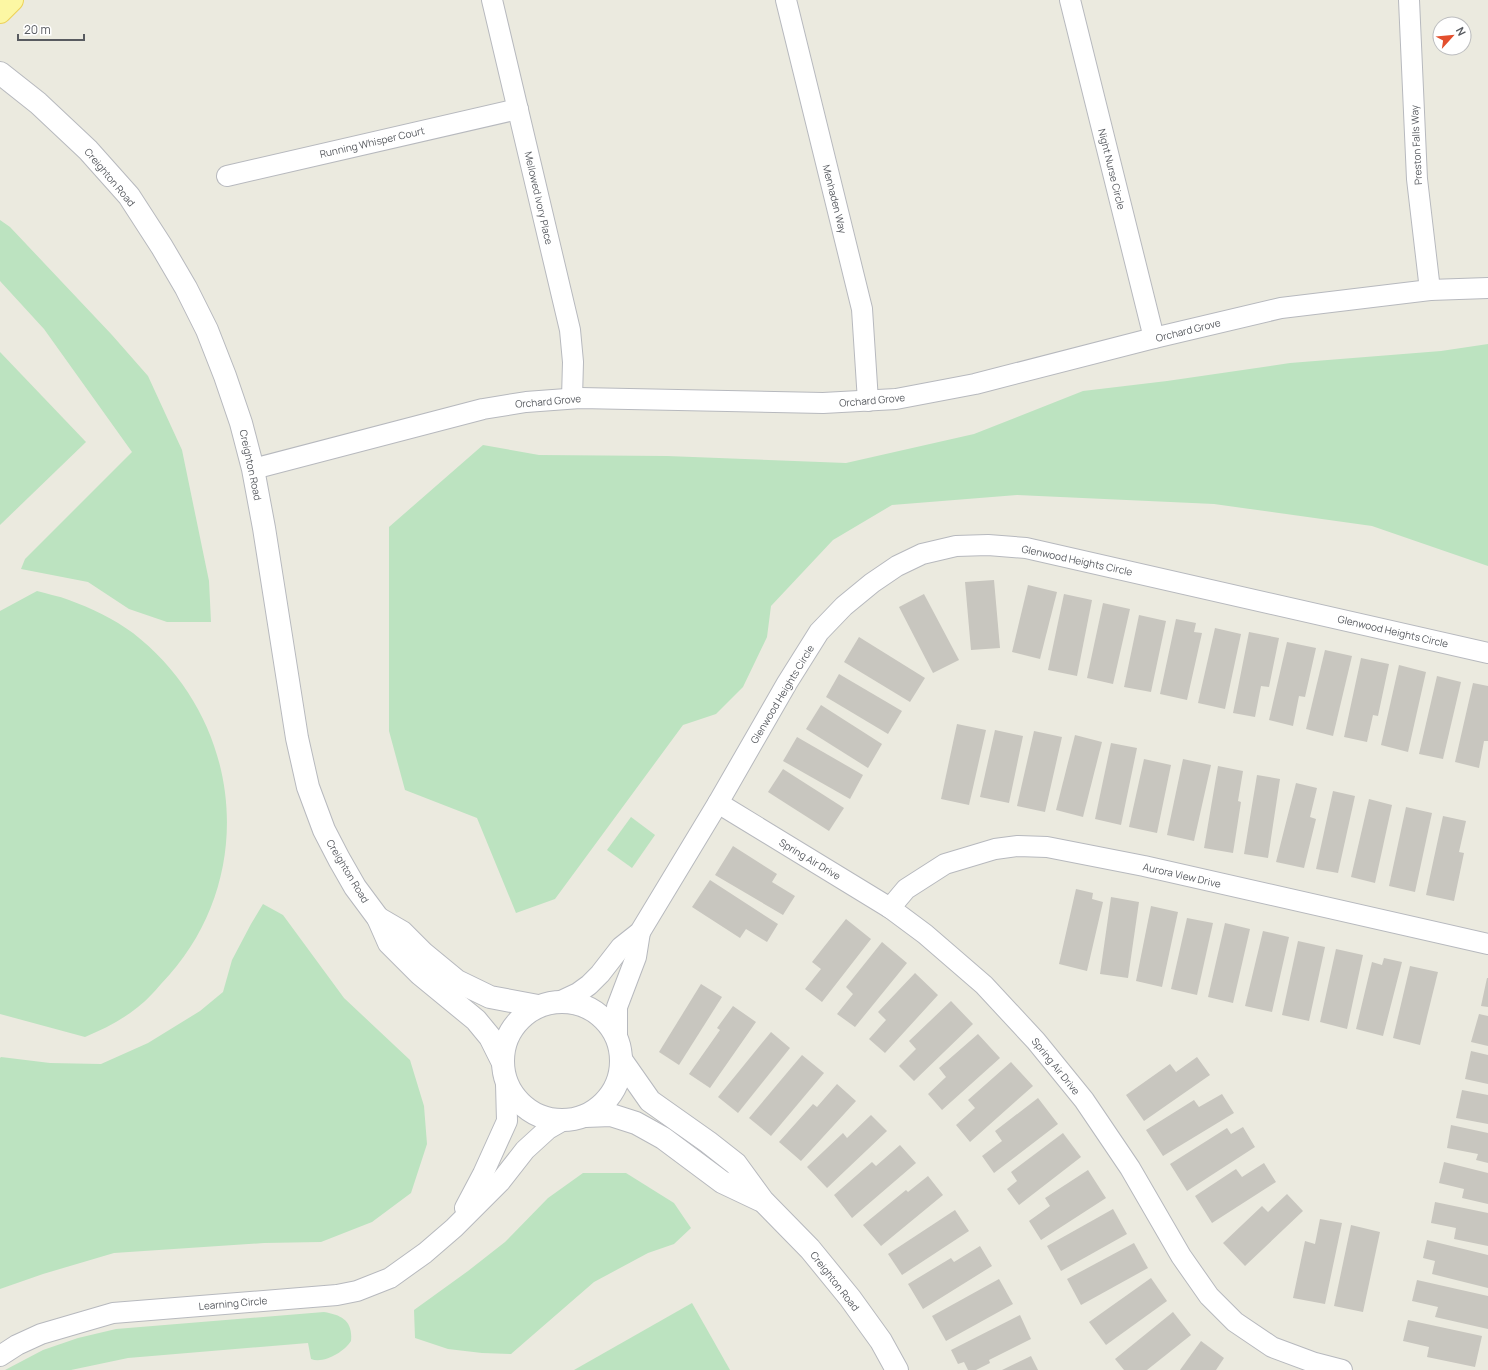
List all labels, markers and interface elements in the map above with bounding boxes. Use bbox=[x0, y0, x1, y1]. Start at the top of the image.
scale bar bbox=[18, 16, 84, 42]
north arrow bbox=[1432, 16, 1472, 56]
text: 20 m bbox=[24, 21, 51, 38]
text: N bbox=[1453, 24, 1470, 38]
street label: Preston Falls Way bbox=[1407, 104, 1425, 185]
street label: Running Whisper Court bbox=[318, 123, 426, 161]
street label: Night Nurse Circle bbox=[1095, 127, 1129, 211]
street label: Creighton Road bbox=[81, 145, 139, 209]
street label: Mellowed Ivory Place bbox=[521, 150, 557, 246]
street label: Menhaden Way bbox=[820, 163, 850, 236]
street label: Orchard Grove bbox=[1154, 315, 1222, 345]
street label: Orchard Grove bbox=[838, 390, 906, 410]
street label: Orchard Grove bbox=[514, 391, 582, 411]
street label: Creighton Road bbox=[237, 428, 265, 502]
street label: Glenwood Heights Circle bbox=[1020, 541, 1134, 579]
street label: Glenwood Heights Circle bbox=[1336, 611, 1450, 651]
street label: Glenwood Heights Circle bbox=[747, 642, 817, 746]
street label: Spring Air Drive bbox=[777, 835, 844, 883]
street label: Creighton Road bbox=[323, 837, 373, 906]
street label: Aurora View Drive bbox=[1142, 859, 1222, 891]
street label: Spring Air Drive bbox=[1029, 1035, 1083, 1098]
street label: Creighton Road bbox=[807, 1248, 863, 1314]
street label: Learning Circle bbox=[198, 1293, 268, 1313]

